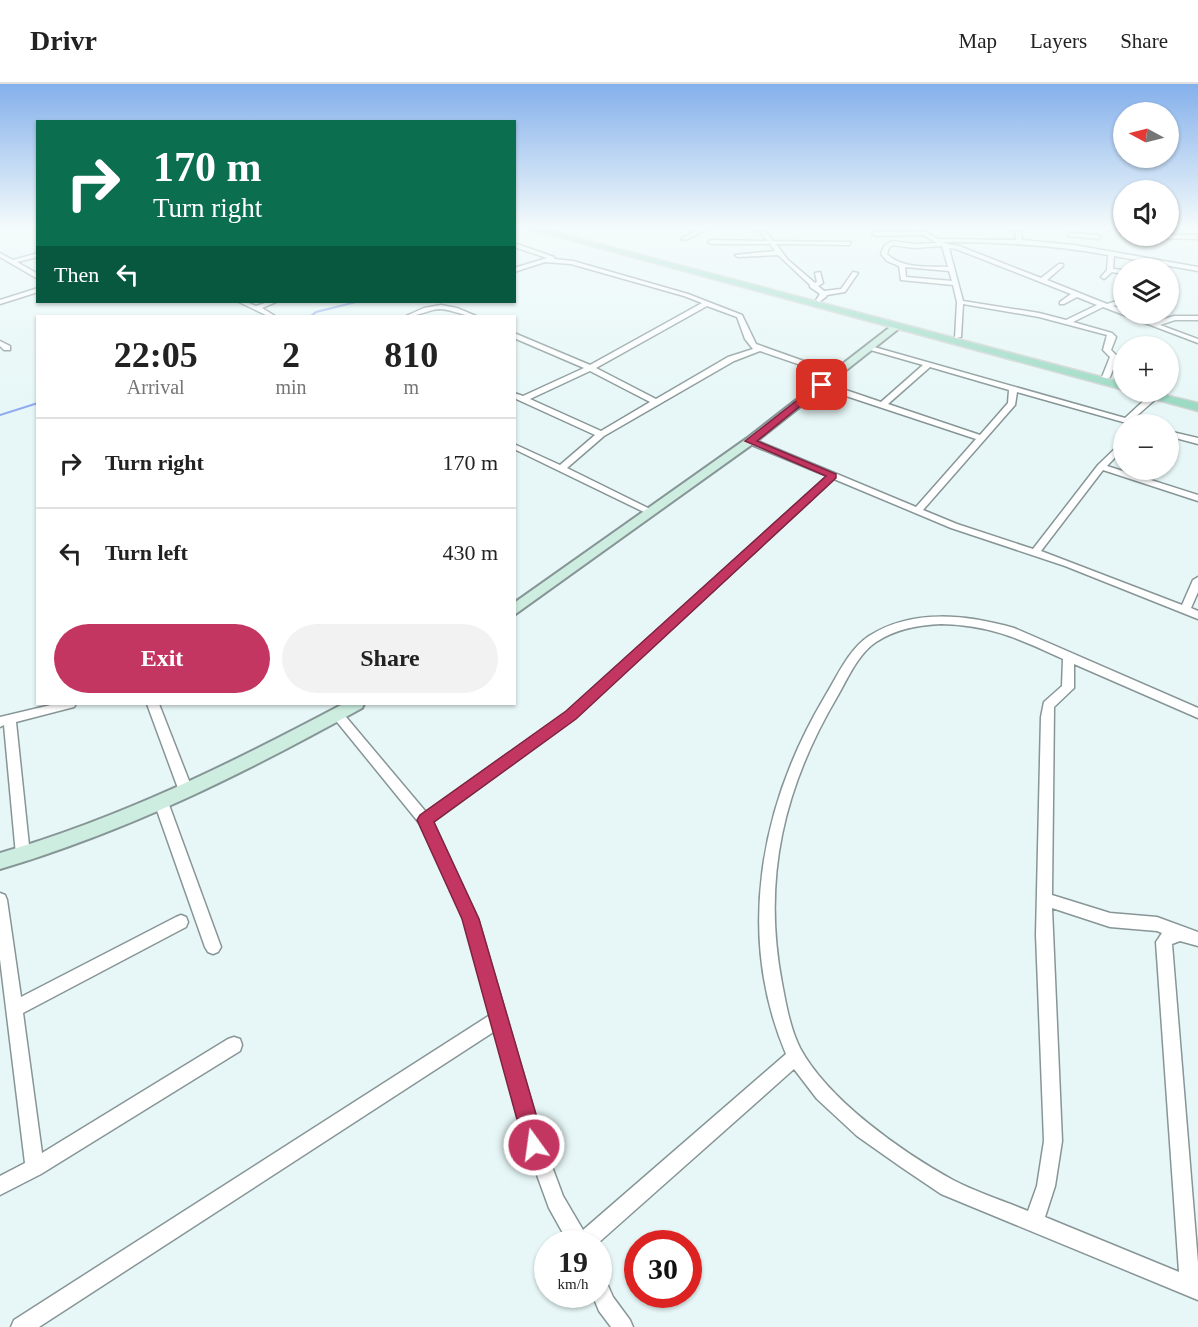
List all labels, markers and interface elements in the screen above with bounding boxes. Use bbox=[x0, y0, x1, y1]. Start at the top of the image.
text: Drivr bbox=[30, 25, 97, 56]
text: Map bbox=[959, 29, 997, 53]
text: Layers bbox=[1030, 29, 1087, 53]
text: Share bbox=[1120, 29, 1168, 53]
north arrow bbox=[1113, 102, 1179, 168]
map controls bbox=[1113, 102, 1179, 480]
icon: right bbox=[54, 144, 132, 222]
text: 170 m bbox=[153, 144, 262, 190]
button: sound bbox=[1113, 180, 1179, 246]
text: Turn right bbox=[153, 193, 262, 223]
icon: left bbox=[111, 258, 144, 291]
button: layers bbox=[1113, 258, 1179, 324]
text: Then bbox=[54, 262, 99, 287]
text: 22:05 bbox=[114, 335, 198, 375]
text: 2 bbox=[282, 335, 300, 375]
text: 810 bbox=[384, 335, 438, 375]
button: + bbox=[1113, 336, 1179, 402]
pin bbox=[796, 359, 847, 410]
icon: arrive bbox=[805, 368, 838, 401]
text: Arrival bbox=[127, 376, 185, 398]
text: min bbox=[275, 376, 307, 398]
text: m bbox=[404, 376, 419, 398]
button: − bbox=[1113, 414, 1179, 480]
icon: right bbox=[54, 447, 87, 480]
text: Turn right bbox=[105, 450, 204, 475]
text: 170 m bbox=[442, 450, 498, 475]
icon: left bbox=[54, 537, 87, 570]
text: Turn left bbox=[105, 540, 188, 565]
text: 430 m bbox=[442, 540, 498, 565]
button: Exit bbox=[54, 624, 270, 693]
button: Share bbox=[282, 624, 498, 693]
position arrow bbox=[502, 1113, 566, 1177]
speed limit sign: 30 bbox=[624, 1230, 702, 1308]
text: 19 bbox=[558, 1245, 588, 1278]
text: km/h bbox=[558, 1276, 588, 1292]

